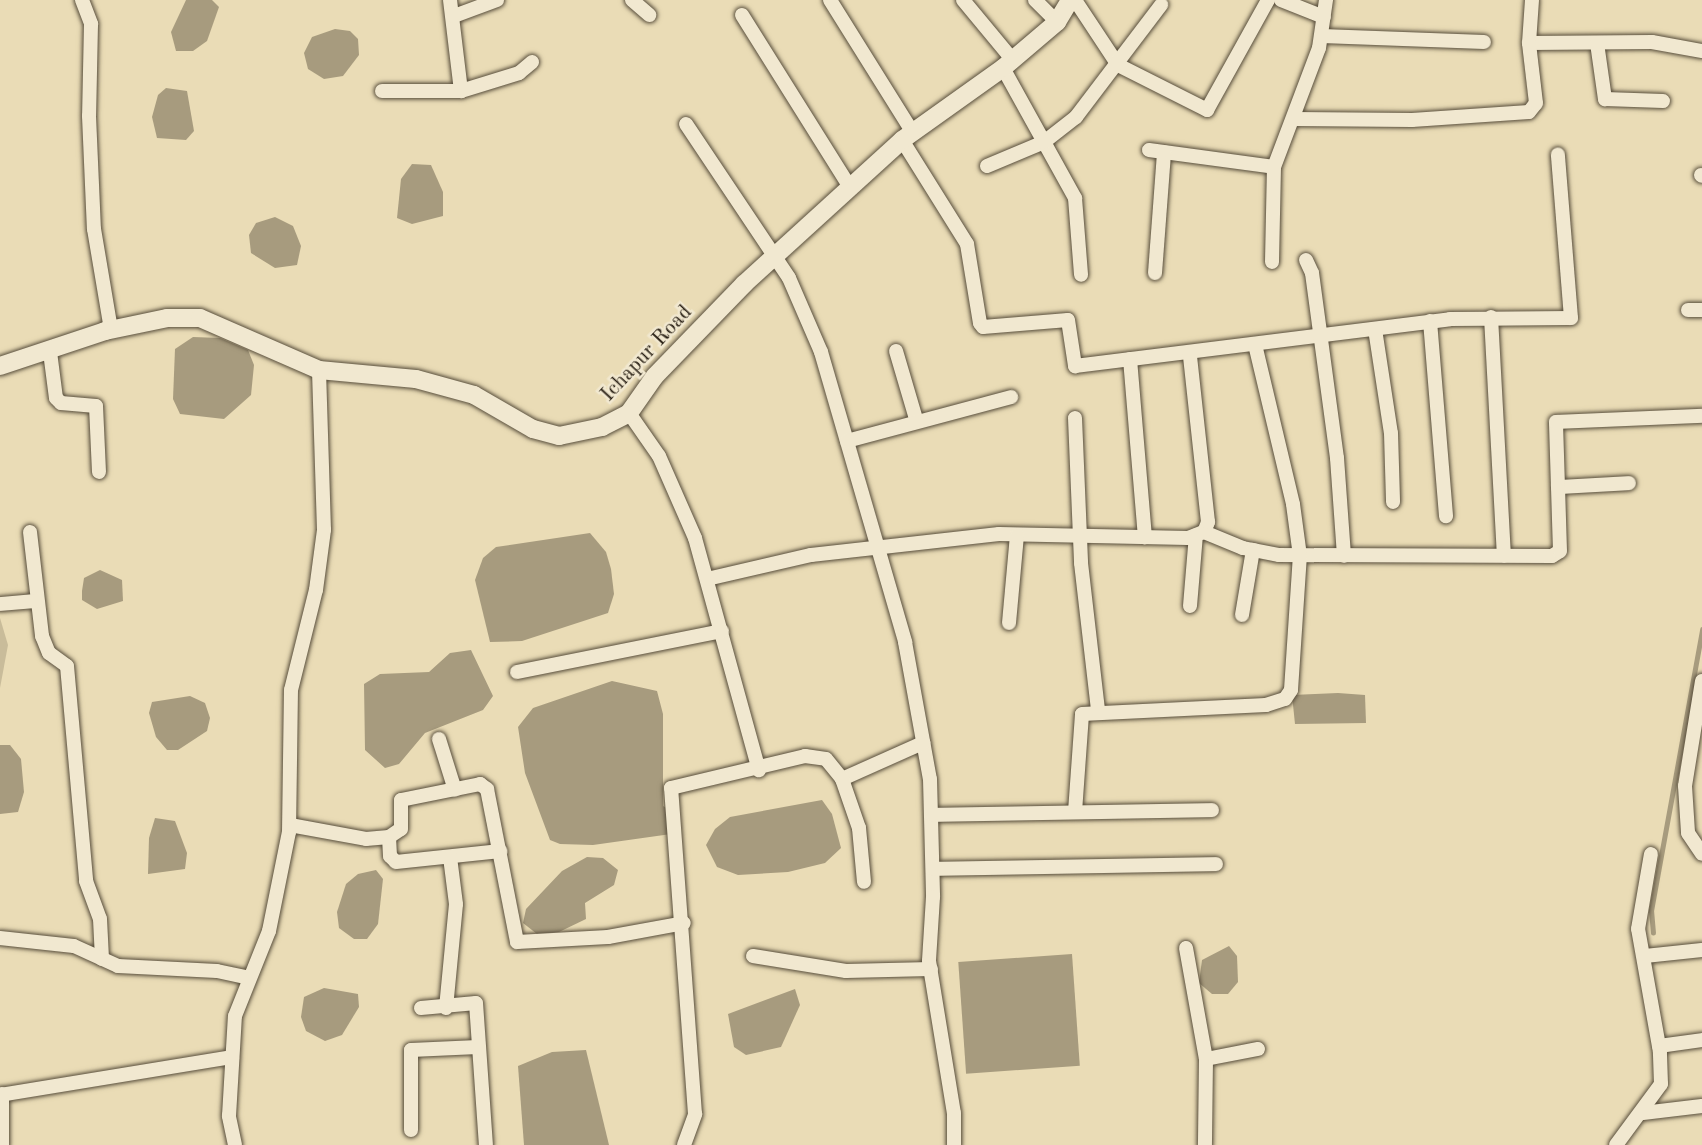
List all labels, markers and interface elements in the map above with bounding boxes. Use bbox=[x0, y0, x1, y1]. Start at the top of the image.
street label: Ichapur Road bbox=[596, 301, 698, 407]

